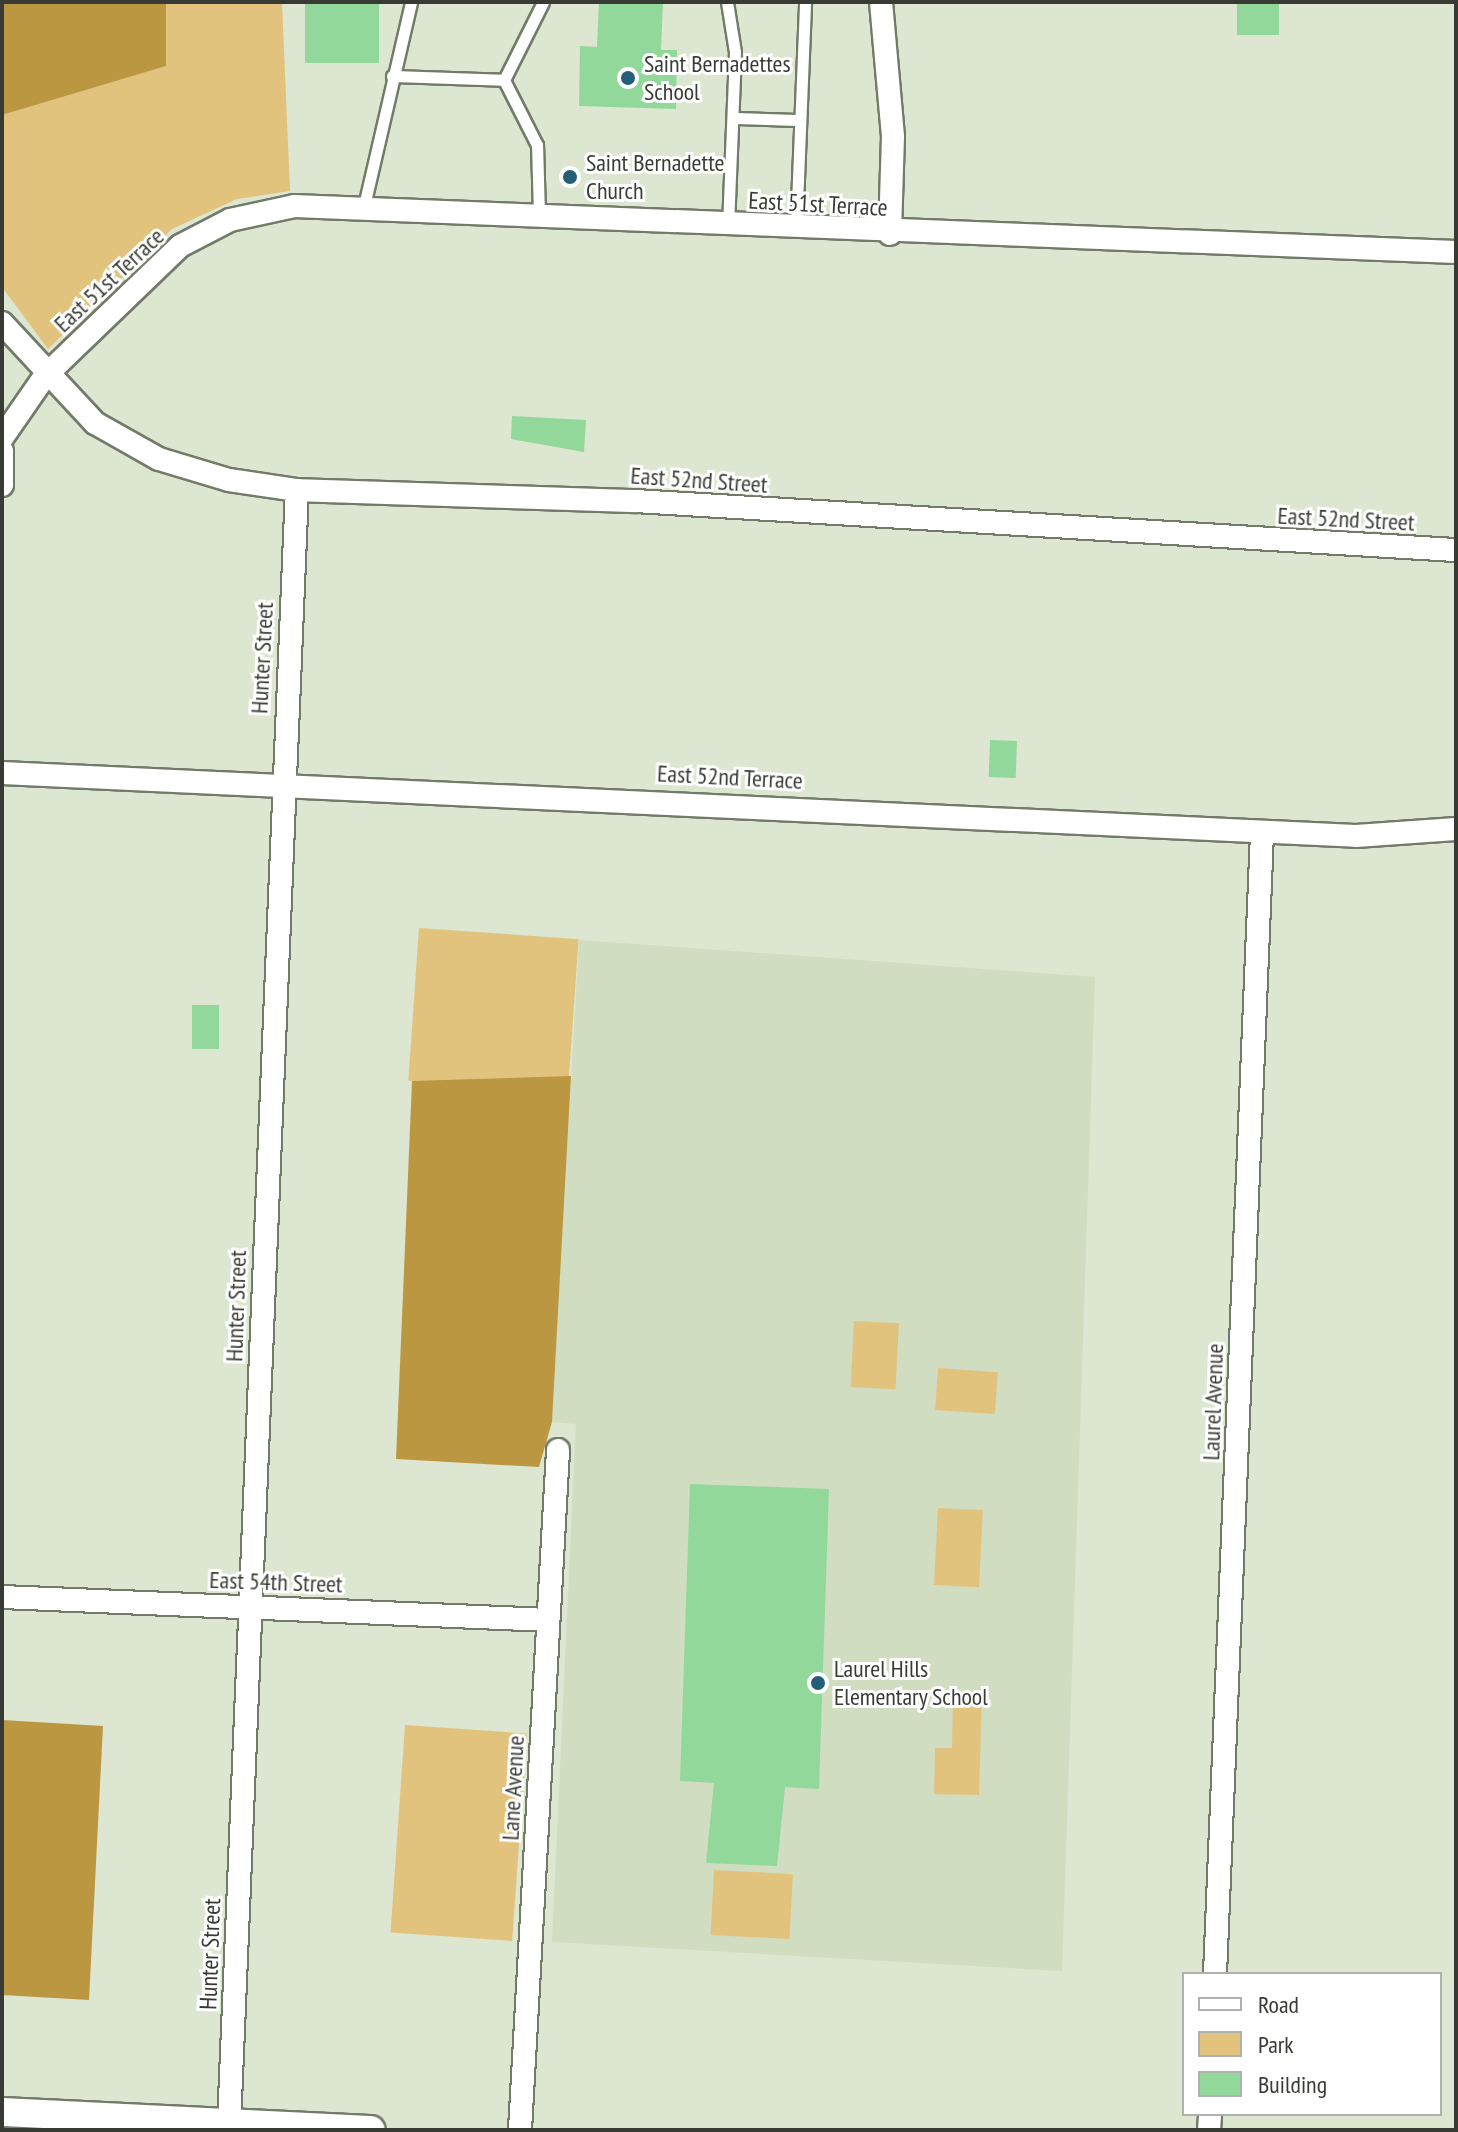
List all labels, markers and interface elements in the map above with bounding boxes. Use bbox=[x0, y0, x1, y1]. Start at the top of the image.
place label: Saint Bernadettes School bbox=[644, 50, 791, 106]
marker: Saint Bernadettes School bbox=[619, 69, 637, 87]
place label: Saint Bernadette Church bbox=[586, 149, 724, 205]
marker: Saint Bernadette Church bbox=[561, 168, 579, 186]
street label: East 51st Terrace bbox=[747, 186, 889, 222]
street label: East 51st Terrace bbox=[48, 222, 170, 338]
street label: East 52nd Street bbox=[630, 461, 768, 499]
street label: East 52nd Street bbox=[1277, 501, 1415, 537]
street label: Hunter Street bbox=[245, 602, 279, 714]
street label: East 52nd Terrace bbox=[656, 759, 804, 795]
street label: Hunter Street bbox=[220, 1250, 252, 1362]
street label: Laurel Avenue bbox=[1197, 1343, 1229, 1461]
street label: East 54th Street bbox=[209, 1565, 343, 1599]
place label: Laurel Hills Elementary School bbox=[834, 1655, 988, 1711]
marker: Laurel Hills Elementary School bbox=[809, 1674, 827, 1692]
street label: Lane Avenue bbox=[496, 1735, 530, 1841]
street label: Hunter Street bbox=[194, 1898, 226, 2010]
legend bbox=[1182, 1972, 1442, 2116]
text: Road bbox=[1258, 1989, 1299, 2020]
text: Park bbox=[1258, 2029, 1294, 2060]
text: Building bbox=[1258, 2069, 1327, 2100]

